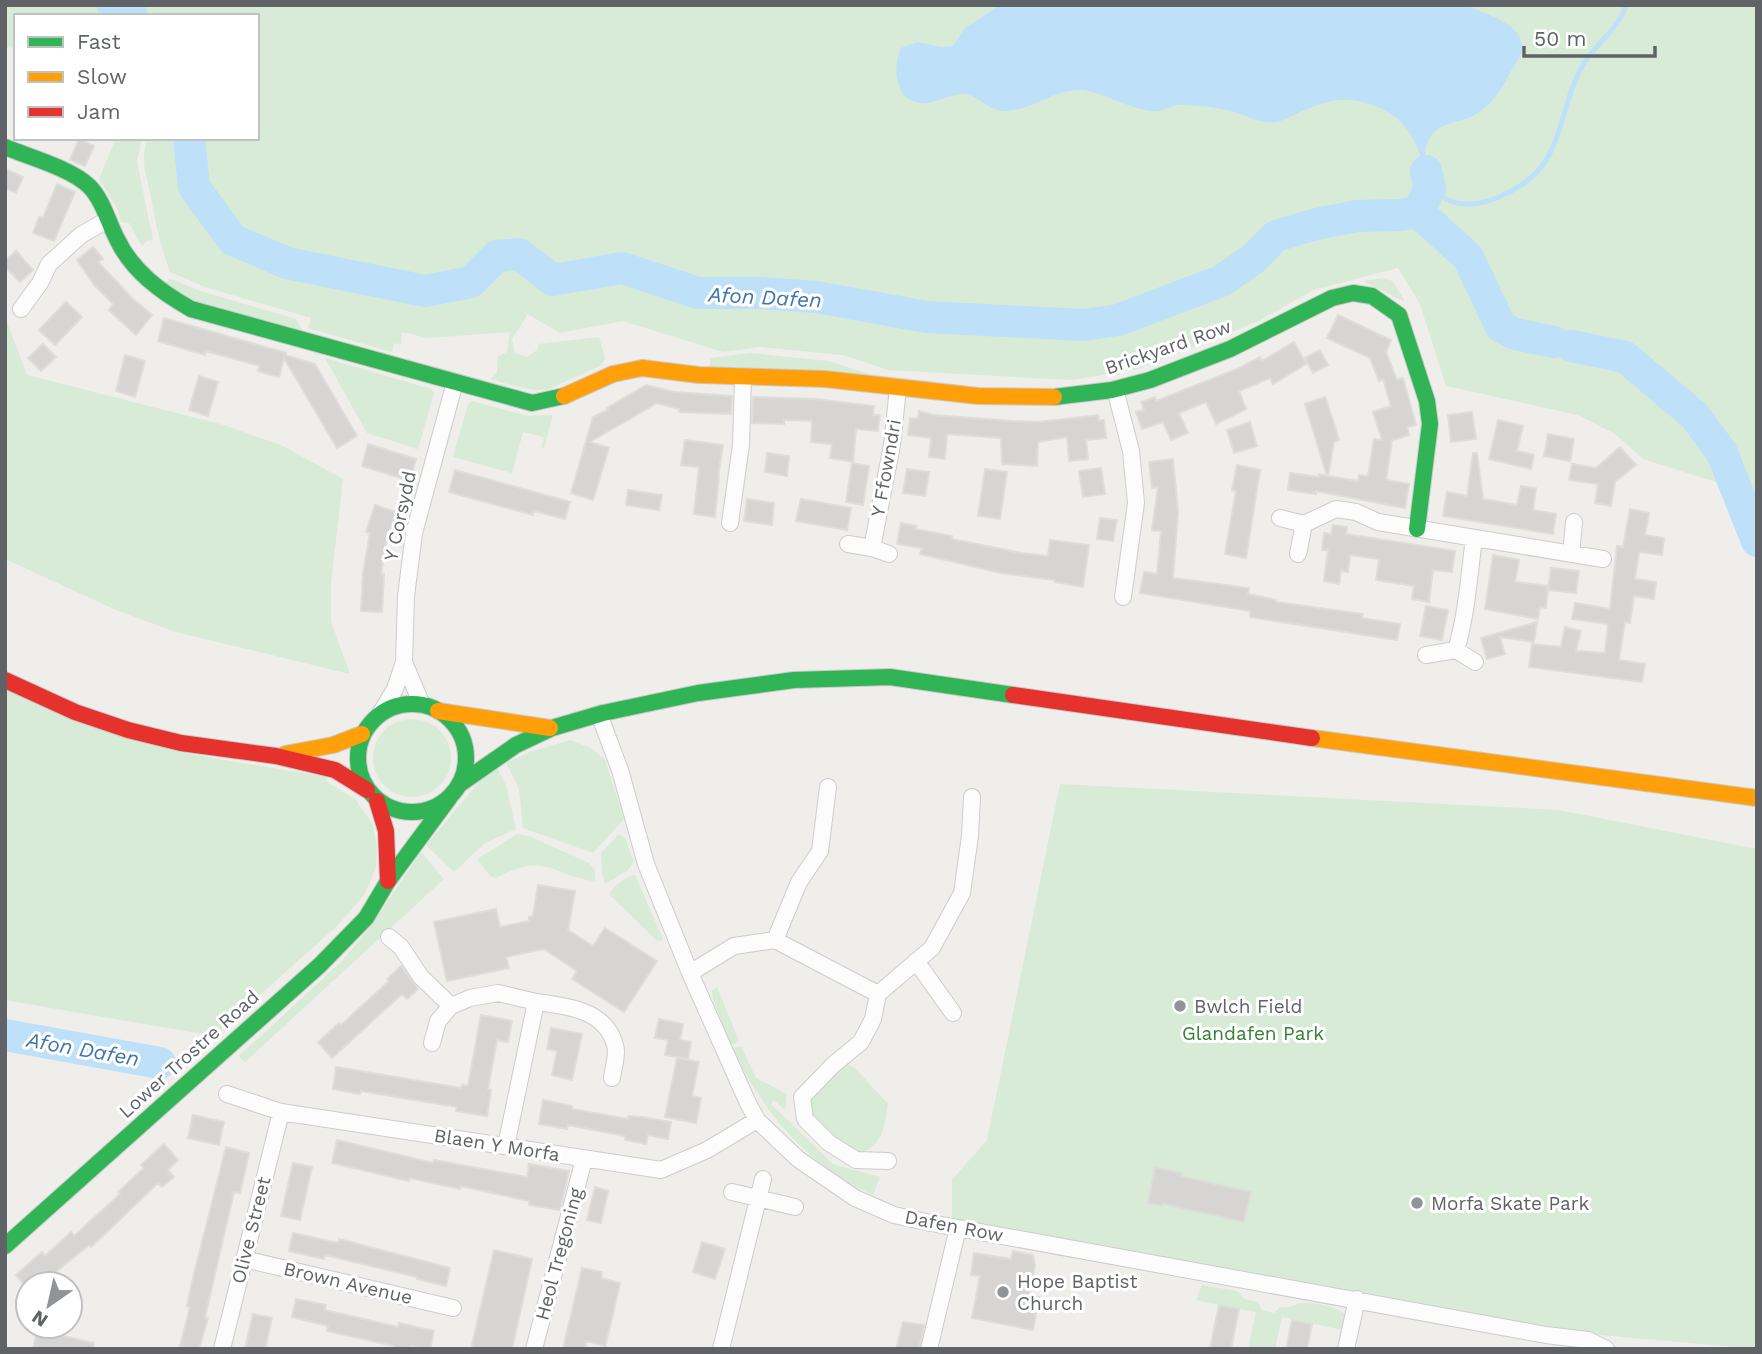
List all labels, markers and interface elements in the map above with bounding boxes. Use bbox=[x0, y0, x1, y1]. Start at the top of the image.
legend bbox=[14, 14, 259, 140]
scale bar bbox=[1524, 14, 1655, 58]
text: 50 m bbox=[1534, 26, 1586, 51]
text: Fast bbox=[77, 29, 121, 54]
text: Slow bbox=[77, 64, 127, 89]
text: Jam bbox=[77, 99, 120, 124]
water label: Afon Dafen bbox=[707, 281, 822, 312]
street label: Brickyard Row bbox=[1102, 315, 1234, 379]
street label: Y Ffowndri bbox=[866, 417, 906, 519]
street label: Y Corsydd bbox=[379, 469, 421, 563]
street label: Lower Trostre Road bbox=[114, 985, 264, 1123]
place label: Bwlch Field bbox=[1194, 995, 1302, 1018]
marker: Bwlch Field bbox=[1172, 998, 1188, 1014]
park label: Glandafen Park bbox=[1182, 1022, 1324, 1045]
water label: Afon Dafen bbox=[24, 1027, 141, 1071]
street label: Blaen Y Morfa bbox=[433, 1124, 562, 1166]
street label: Olive Street bbox=[227, 1174, 275, 1286]
street label: Heol Tregoning bbox=[530, 1184, 588, 1323]
place label: Morfa Skate Park bbox=[1431, 1192, 1590, 1215]
marker: Morfa Skate Park bbox=[1409, 1195, 1425, 1211]
street label: Dafen Row bbox=[903, 1205, 1005, 1247]
street label: Brown Avenue bbox=[281, 1257, 415, 1309]
north arrow bbox=[14, 1270, 84, 1340]
place label: Hope Baptist Church bbox=[1017, 1270, 1137, 1315]
marker: Hope Baptist Church bbox=[995, 1284, 1011, 1300]
text: N bbox=[28, 1305, 52, 1332]

